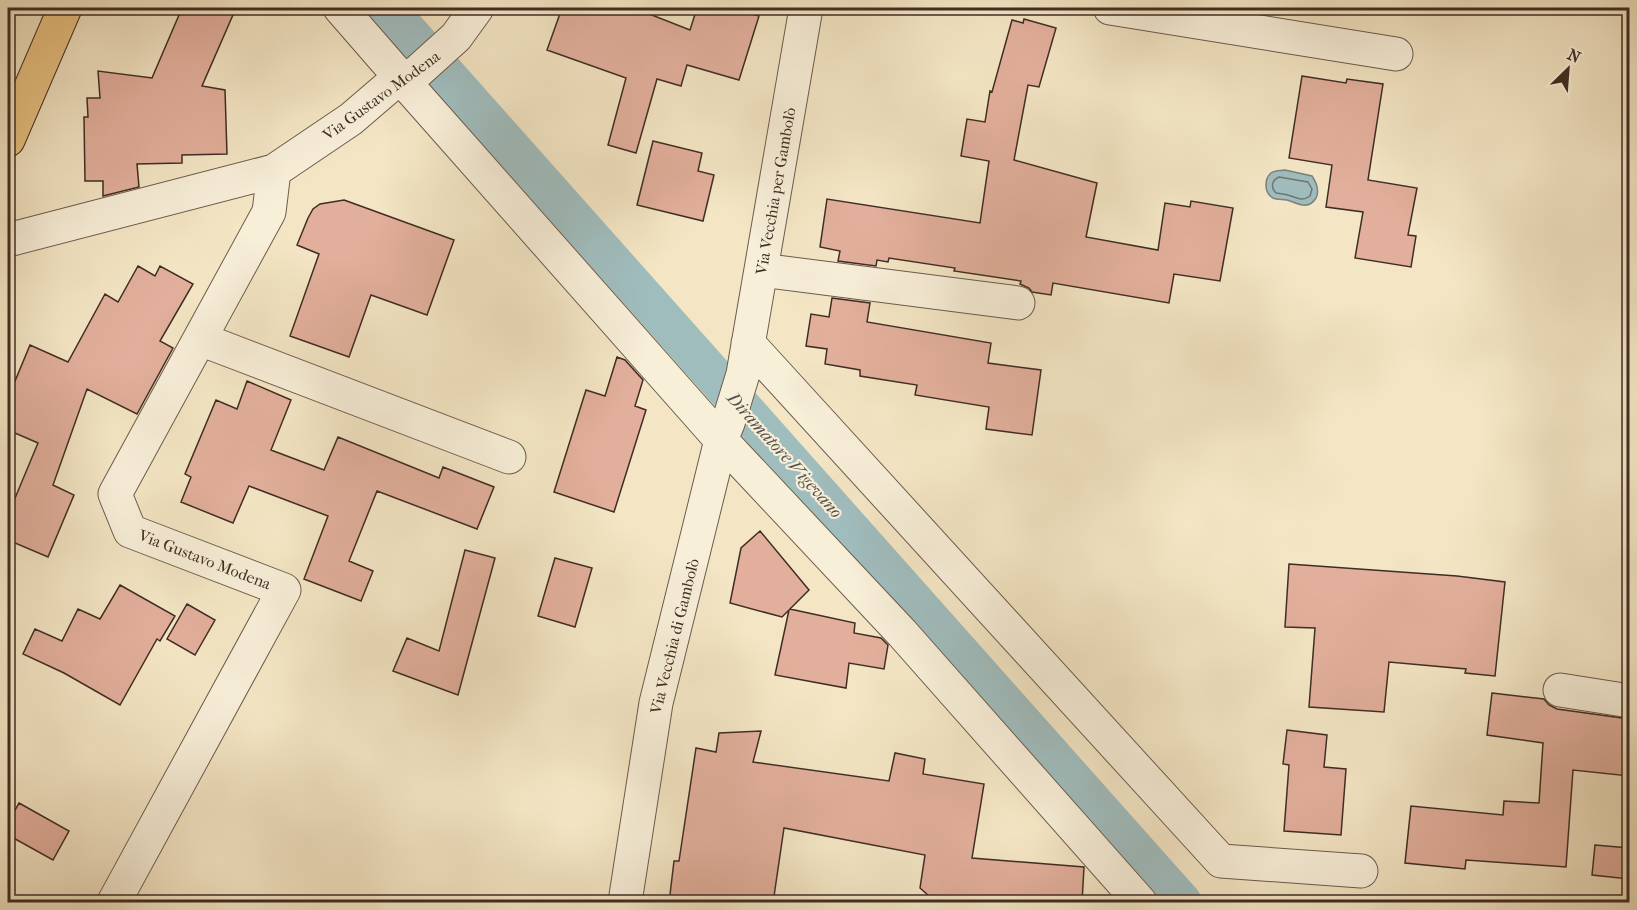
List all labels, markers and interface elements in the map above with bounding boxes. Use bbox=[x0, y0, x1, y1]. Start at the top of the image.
north arrow bbox=[1538, 39, 1598, 99]
text: N bbox=[1565, 45, 1584, 67]
street label: Via Gustavo Modena bbox=[318, 46, 444, 145]
street label: Via Vecchia per Gambolò bbox=[751, 106, 800, 277]
water label: Diramatore Vigevano bbox=[722, 387, 847, 523]
street label: Via Gustavo Modena bbox=[135, 525, 274, 594]
street label: Via Vecchia di Gambolò bbox=[646, 556, 703, 717]

